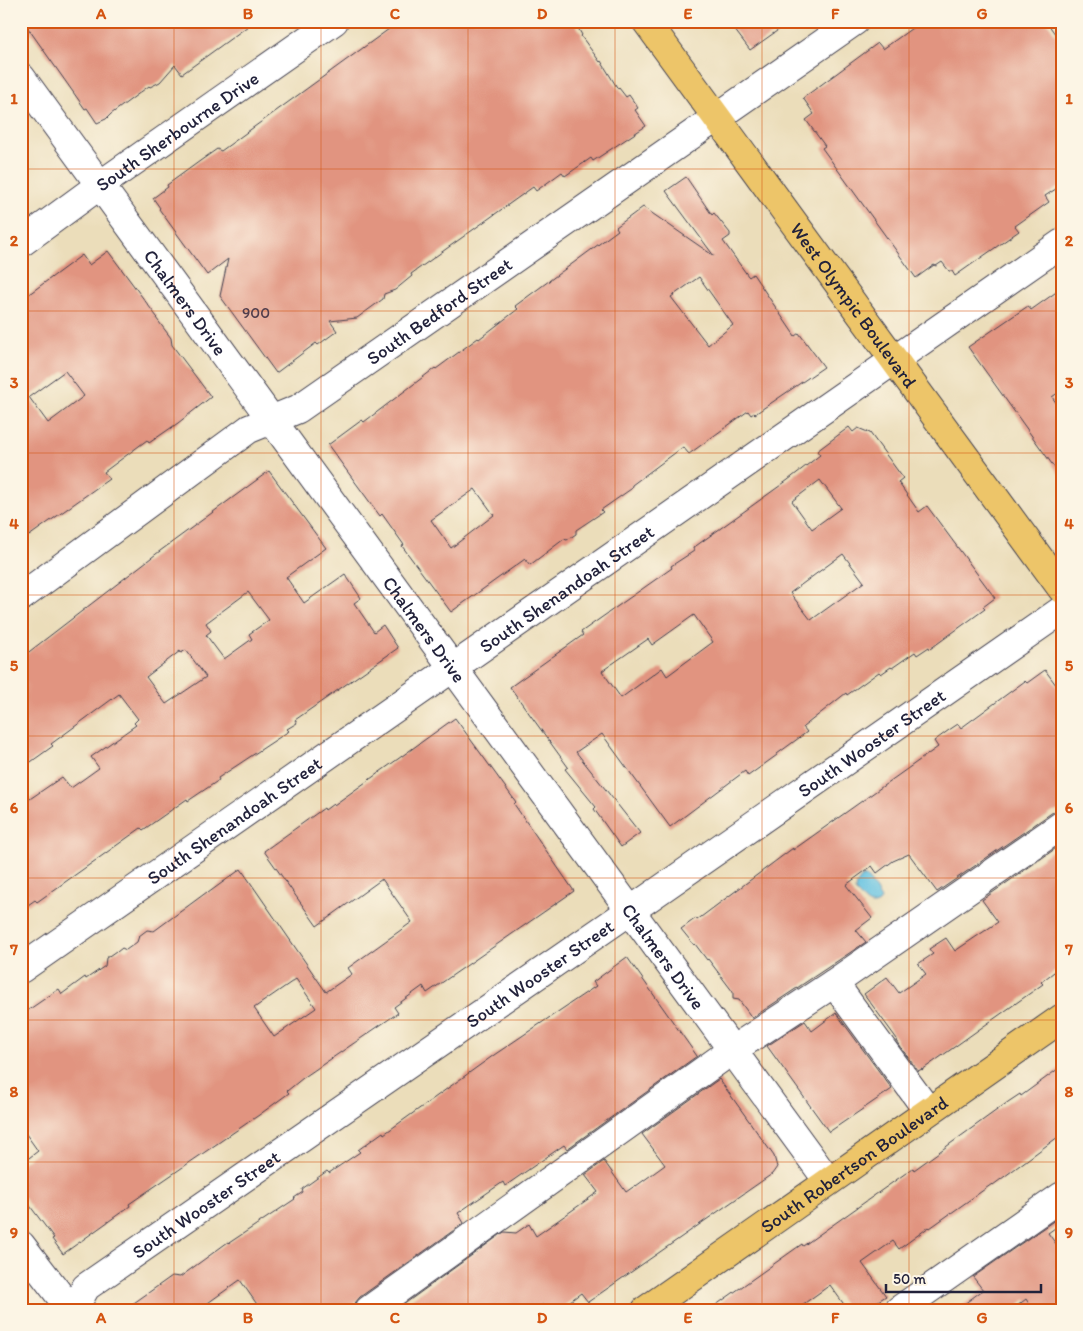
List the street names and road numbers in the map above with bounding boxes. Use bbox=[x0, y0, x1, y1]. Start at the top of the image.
street label: South Sherbourne Drive bbox=[91, 66, 263, 196]
street label: West Olympic Boulevard bbox=[786, 218, 922, 392]
street label: Chalmers Drive bbox=[139, 245, 232, 360]
street label: South Bedford Street bbox=[362, 253, 516, 370]
street label: South Shenandoah Street bbox=[475, 520, 659, 658]
street label: Chalmers Drive bbox=[378, 572, 471, 687]
street label: South Wooster Street bbox=[794, 684, 950, 802]
street label: South Shenandoah Street bbox=[143, 752, 326, 890]
street label: Chalmers Drive bbox=[617, 899, 710, 1014]
street label: South Wooster Street bbox=[462, 915, 618, 1033]
street label: South Robertson Boulevard bbox=[756, 1091, 952, 1238]
street label: South Wooster Street bbox=[128, 1146, 284, 1264]

